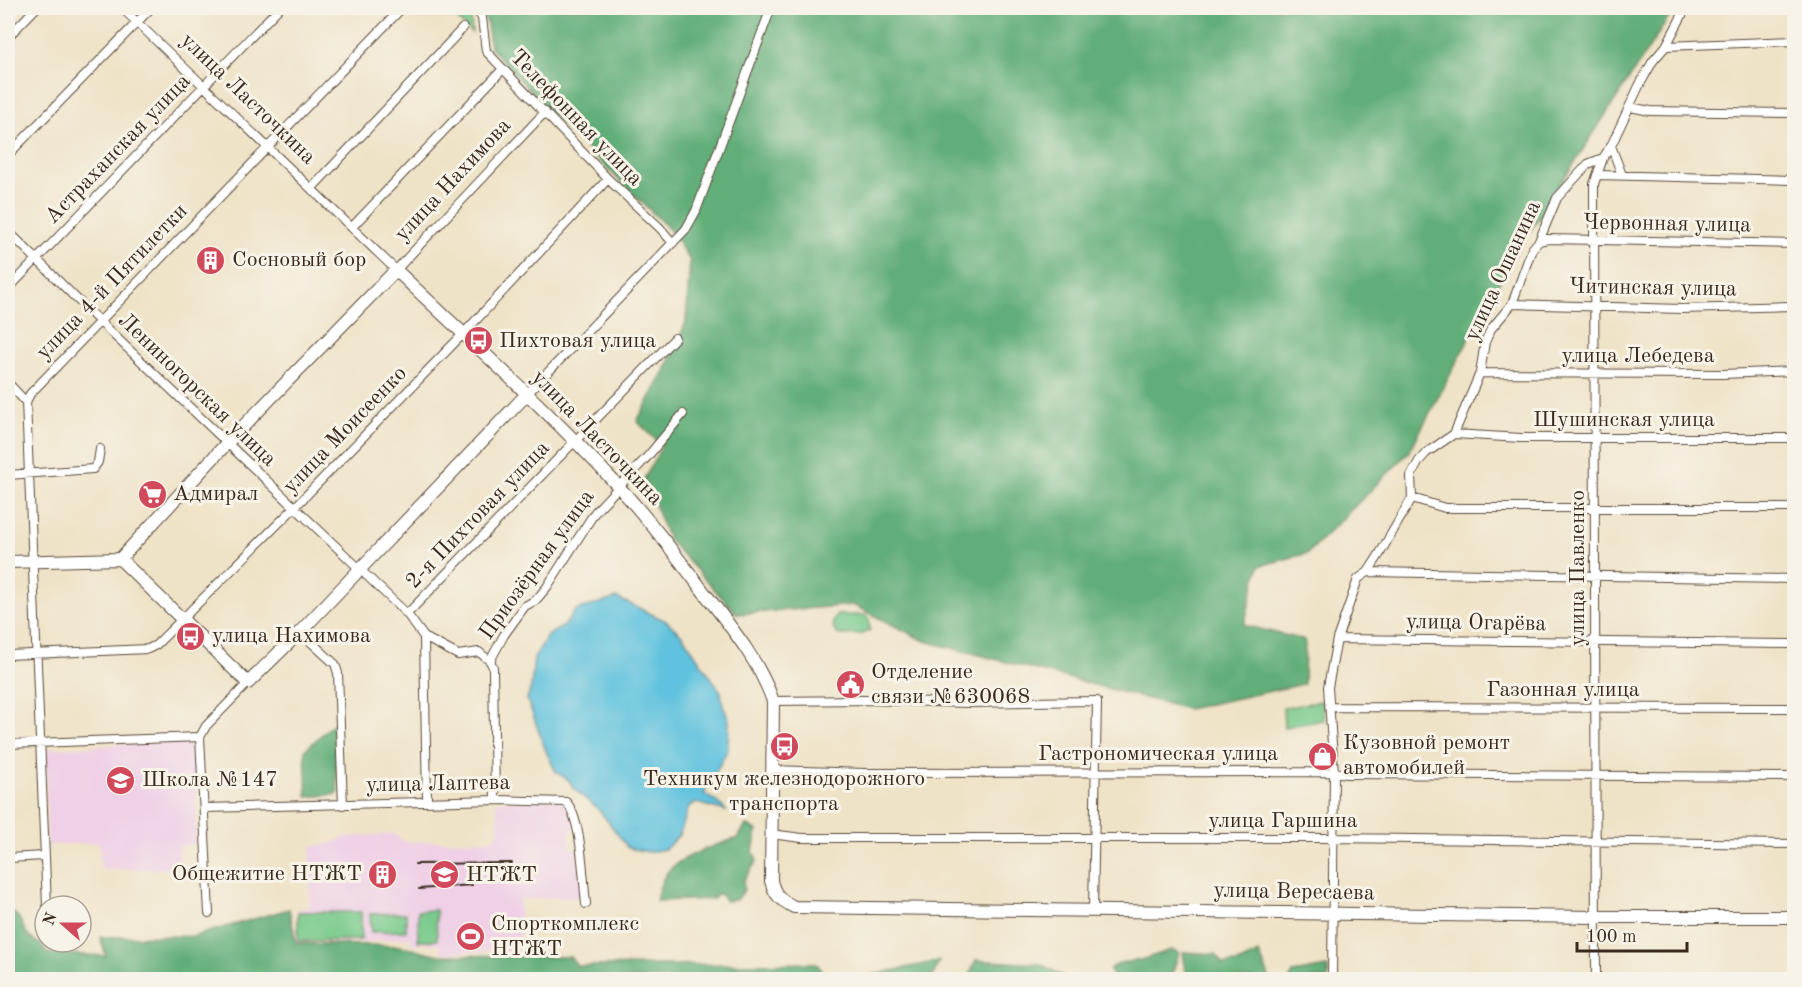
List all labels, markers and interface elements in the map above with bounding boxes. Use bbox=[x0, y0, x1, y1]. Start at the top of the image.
street label: улица Ласточкина bbox=[176, 29, 320, 169]
street label: Телефонная улица bbox=[506, 46, 646, 190]
street label: Астраханская улица bbox=[41, 70, 195, 228]
street label: улица Нахимова bbox=[391, 114, 515, 246]
street label: улица Ошанина bbox=[1461, 197, 1545, 345]
street label: улица 4-й Пятилетки bbox=[32, 200, 192, 364]
street label: Червонная улица bbox=[1583, 212, 1751, 236]
building icon: Сосновый бор bbox=[195, 244, 227, 276]
place label: Сосновый бор bbox=[232, 249, 367, 271]
street label: Читинская улица bbox=[1569, 276, 1737, 300]
street label: Лениногорская улица bbox=[114, 309, 280, 471]
bus stop icon: Пихтовая улица bbox=[462, 325, 494, 357]
place label: Пихтовая улица bbox=[499, 330, 656, 352]
street label: улица Лебедева bbox=[1561, 345, 1715, 367]
street label: улица Моисеенко bbox=[279, 362, 411, 498]
street label: улица Ласточкина bbox=[527, 366, 667, 510]
street label: Шушинская улица bbox=[1533, 409, 1715, 431]
street label: 2-я Пихтовая улица bbox=[402, 437, 554, 593]
supermarket icon: Адмирал bbox=[136, 478, 168, 510]
place label: Адмирал bbox=[173, 483, 258, 505]
street label: Приозёрная улица bbox=[475, 486, 599, 644]
street label: улица Павленко bbox=[1567, 490, 1589, 646]
street label: улица Огарёва bbox=[1406, 611, 1547, 635]
bus stop icon: улица Нахимова bbox=[175, 620, 207, 652]
place label: улица Нахимова bbox=[212, 625, 371, 647]
place label: Отделение связи №630068 bbox=[871, 661, 1030, 708]
public building icon: Отделение связи №630068 bbox=[834, 669, 866, 701]
street label: Газонная улица bbox=[1486, 679, 1640, 701]
bus stop icon: Техникум железнодорожного транспорта bbox=[768, 731, 800, 763]
place label: Кузовной ремонт автомобилей bbox=[1343, 732, 1510, 779]
shop icon: Кузовной ремонт автомобилей bbox=[1306, 740, 1338, 772]
street label: Гастрономическая улица bbox=[1038, 743, 1278, 765]
school or university icon: Школа №147 bbox=[105, 764, 137, 796]
place label: Техникум железнодорожного транспорта bbox=[643, 768, 925, 815]
place label: Школа №147 bbox=[142, 769, 278, 791]
street label: улица Лаптева bbox=[366, 772, 511, 796]
street label: улица Гаршина bbox=[1208, 810, 1358, 832]
building icon: Общежитие НТЖТ bbox=[367, 858, 399, 890]
school or university icon: НТЖТ bbox=[429, 859, 461, 891]
place label: Общежитие НТЖТ bbox=[172, 863, 362, 885]
place label: НТЖТ bbox=[466, 864, 537, 886]
street label: улица Вересаева bbox=[1213, 880, 1375, 904]
north arrow bbox=[33, 894, 93, 954]
text: N bbox=[41, 910, 61, 928]
place label: Спорткомплекс НТЖТ bbox=[491, 913, 639, 960]
scale bar bbox=[1577, 915, 1686, 953]
sports icon: Спорткомплекс НТЖТ bbox=[454, 921, 486, 953]
text: 100 m bbox=[1586, 928, 1637, 946]

